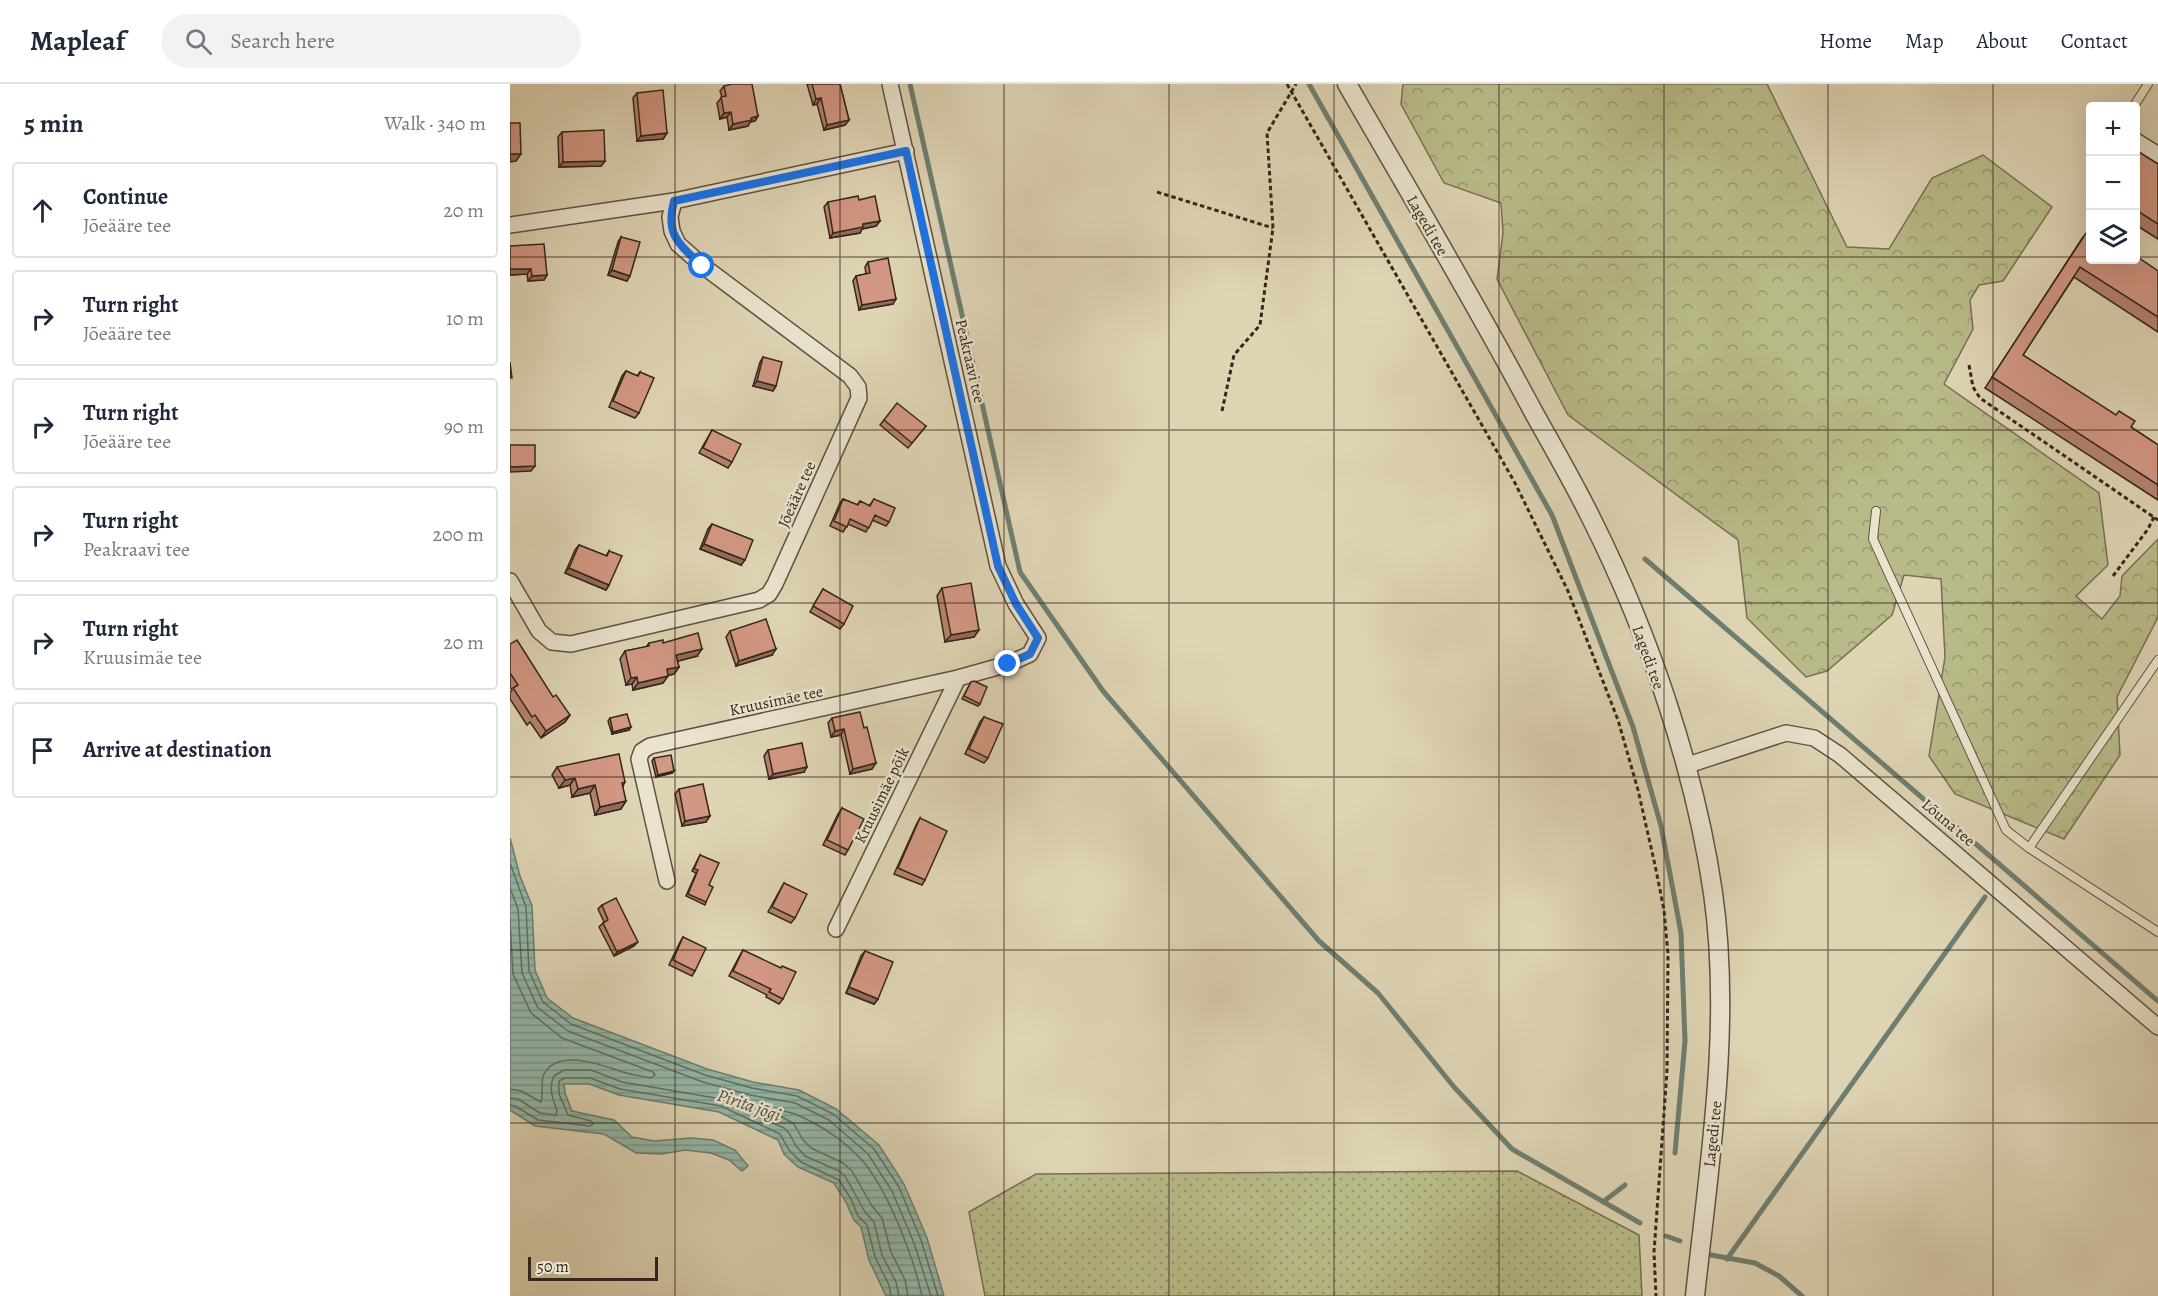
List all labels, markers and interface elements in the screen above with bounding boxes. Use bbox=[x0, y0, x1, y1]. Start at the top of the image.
search box bbox=[161, 14, 581, 68]
text: Mapleaf bbox=[30, 22, 125, 60]
icon: search bbox=[182, 25, 215, 58]
text: Search here bbox=[230, 26, 335, 56]
text: Home bbox=[1819, 27, 1872, 55]
text: Map bbox=[1905, 27, 1943, 55]
text: About bbox=[1976, 27, 2028, 55]
text: Contact bbox=[2061, 27, 2128, 55]
map controls bbox=[2086, 102, 2140, 264]
button: + bbox=[2086, 102, 2140, 156]
text: 5 min bbox=[24, 106, 84, 141]
text: Walk · 340 m bbox=[384, 110, 486, 137]
button: − bbox=[2086, 156, 2140, 210]
text: Continue bbox=[83, 182, 168, 212]
street label: Lagedi tee bbox=[1401, 191, 1453, 260]
icon: ahead bbox=[26, 194, 59, 227]
text: 20 m bbox=[443, 197, 484, 224]
button: layers bbox=[2086, 210, 2140, 264]
text: Jõeääre tee bbox=[83, 212, 171, 239]
route start bbox=[688, 252, 714, 278]
text: Turn right bbox=[83, 290, 179, 320]
icon: right bbox=[26, 302, 59, 335]
text: 10 m bbox=[446, 305, 484, 332]
street label: Peakraavi tee bbox=[950, 317, 990, 405]
text: Jõeääre tee bbox=[83, 320, 171, 347]
text: Turn right bbox=[83, 398, 179, 428]
icon: right bbox=[26, 410, 59, 443]
text: 90 m bbox=[444, 413, 484, 440]
text: Jõeääre tee bbox=[83, 428, 171, 455]
street label: Jõeääre tee bbox=[773, 458, 821, 531]
text: Turn right bbox=[83, 506, 179, 536]
icon: right bbox=[26, 518, 59, 551]
text: 200 m bbox=[433, 521, 484, 548]
text: Peakraavi tee bbox=[83, 536, 190, 563]
text: Turn right bbox=[83, 614, 179, 644]
street label: Lagedi tee bbox=[1626, 622, 1670, 692]
icon: right bbox=[26, 626, 59, 659]
text: 20 m bbox=[443, 629, 484, 656]
text: Kruusimäe tee bbox=[83, 644, 202, 671]
route end bbox=[994, 650, 1020, 676]
street label: Kruusimäe tee bbox=[727, 680, 825, 722]
icon: arrive bbox=[26, 734, 59, 767]
text: Arrive at destination bbox=[83, 735, 272, 765]
street label: Kruusimäe põik bbox=[849, 744, 915, 847]
street label: Lõuna tee bbox=[1917, 794, 1980, 852]
water label: Pirita jõgi bbox=[714, 1083, 784, 1127]
street label: Lagedi tee bbox=[1699, 1100, 1727, 1168]
scale bar bbox=[528, 1254, 658, 1282]
text: 50 m bbox=[537, 1256, 569, 1278]

